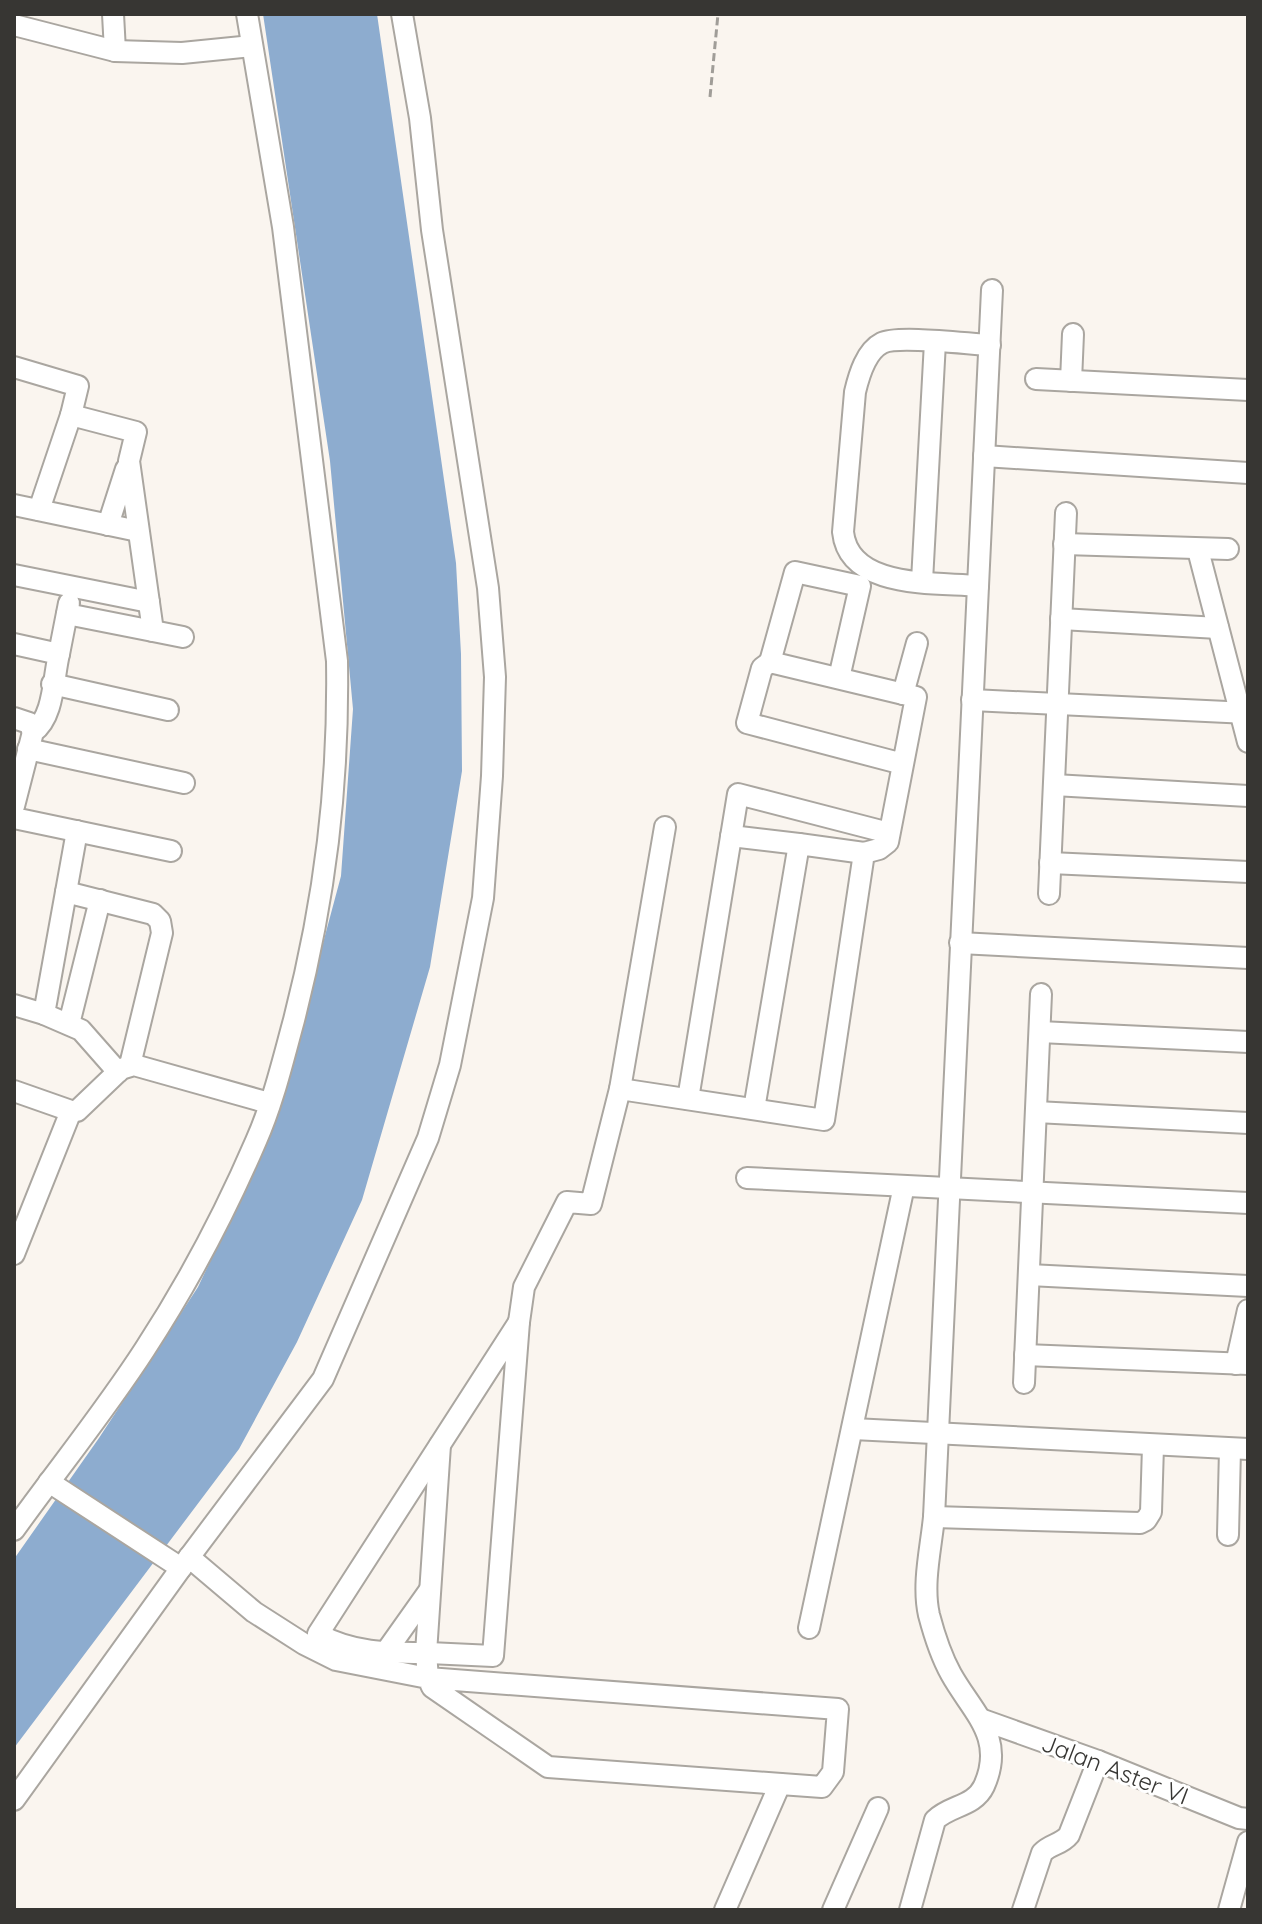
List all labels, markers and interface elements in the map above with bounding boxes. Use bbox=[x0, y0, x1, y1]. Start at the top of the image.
street label: Jalan Aster VI bbox=[1038, 1727, 1193, 1811]

